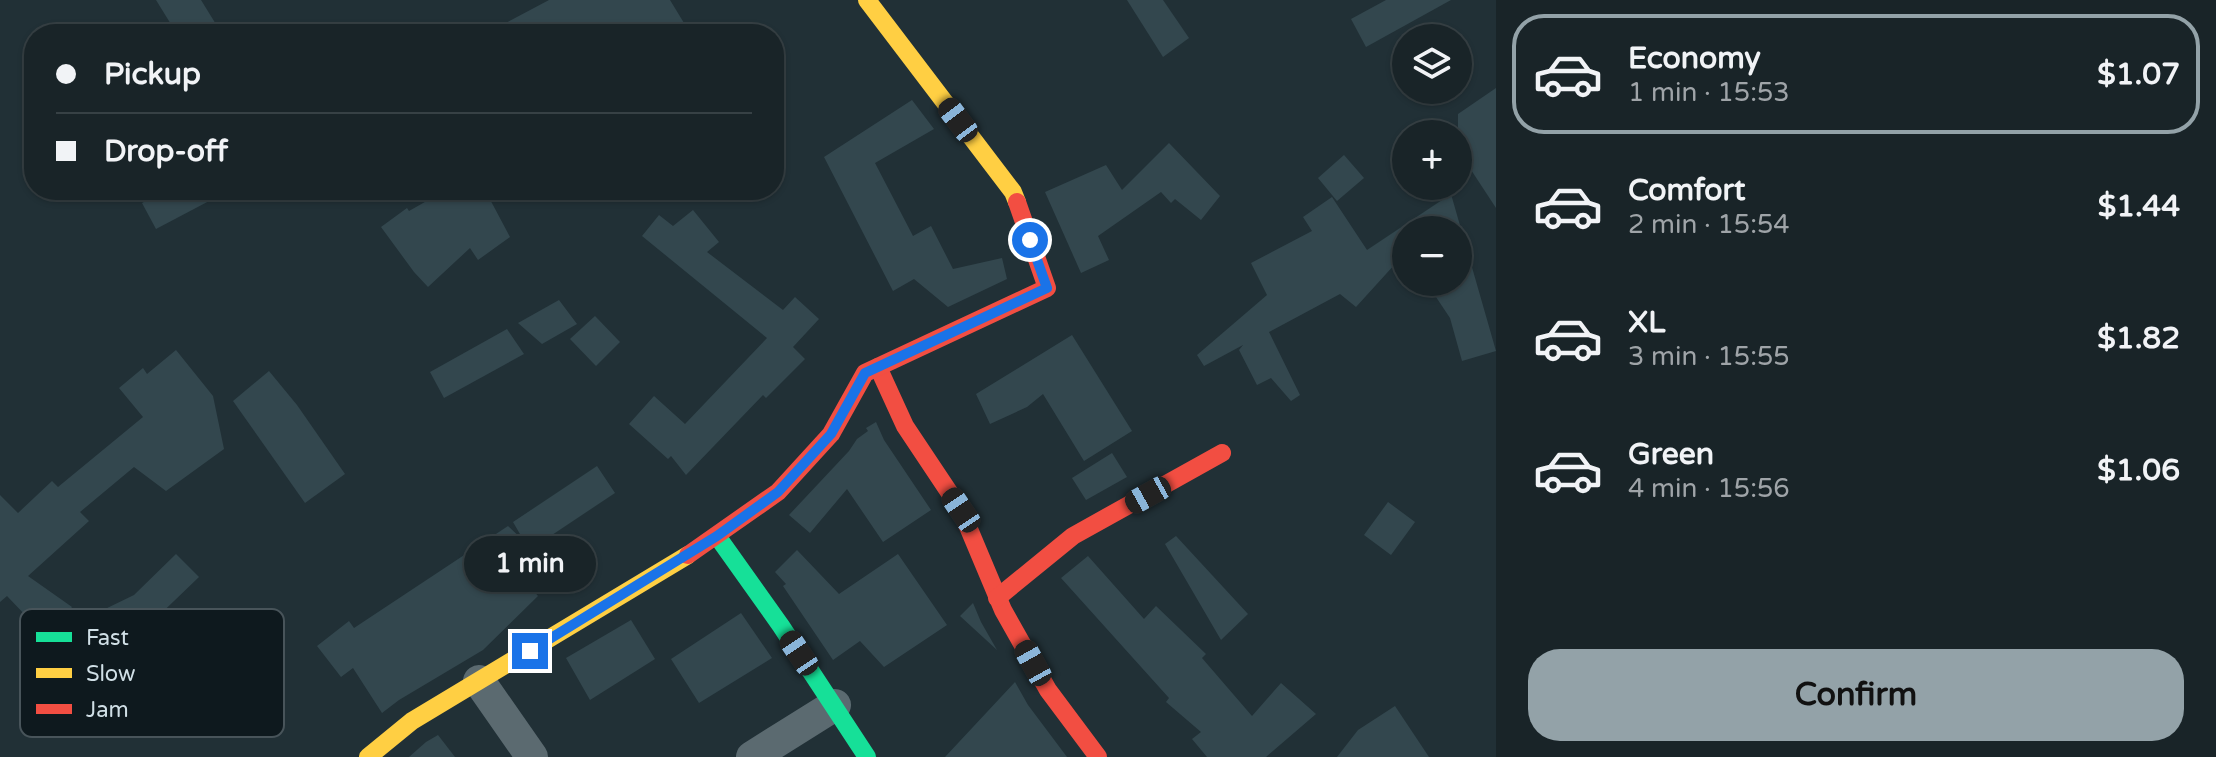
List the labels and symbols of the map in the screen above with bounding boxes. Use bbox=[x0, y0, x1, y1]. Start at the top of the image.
car bbox=[934, 94, 982, 146]
route start bbox=[1012, 222, 1048, 258]
car bbox=[1121, 473, 1175, 517]
car bbox=[938, 483, 984, 537]
callout: 1 min bbox=[464, 535, 596, 591]
legend bbox=[20, 609, 284, 737]
text: Fast bbox=[86, 625, 129, 651]
car bbox=[776, 626, 822, 680]
route end bbox=[512, 633, 548, 669]
car bbox=[1011, 636, 1055, 690]
text: Slow bbox=[86, 661, 136, 687]
text: Jam bbox=[86, 697, 129, 723]

